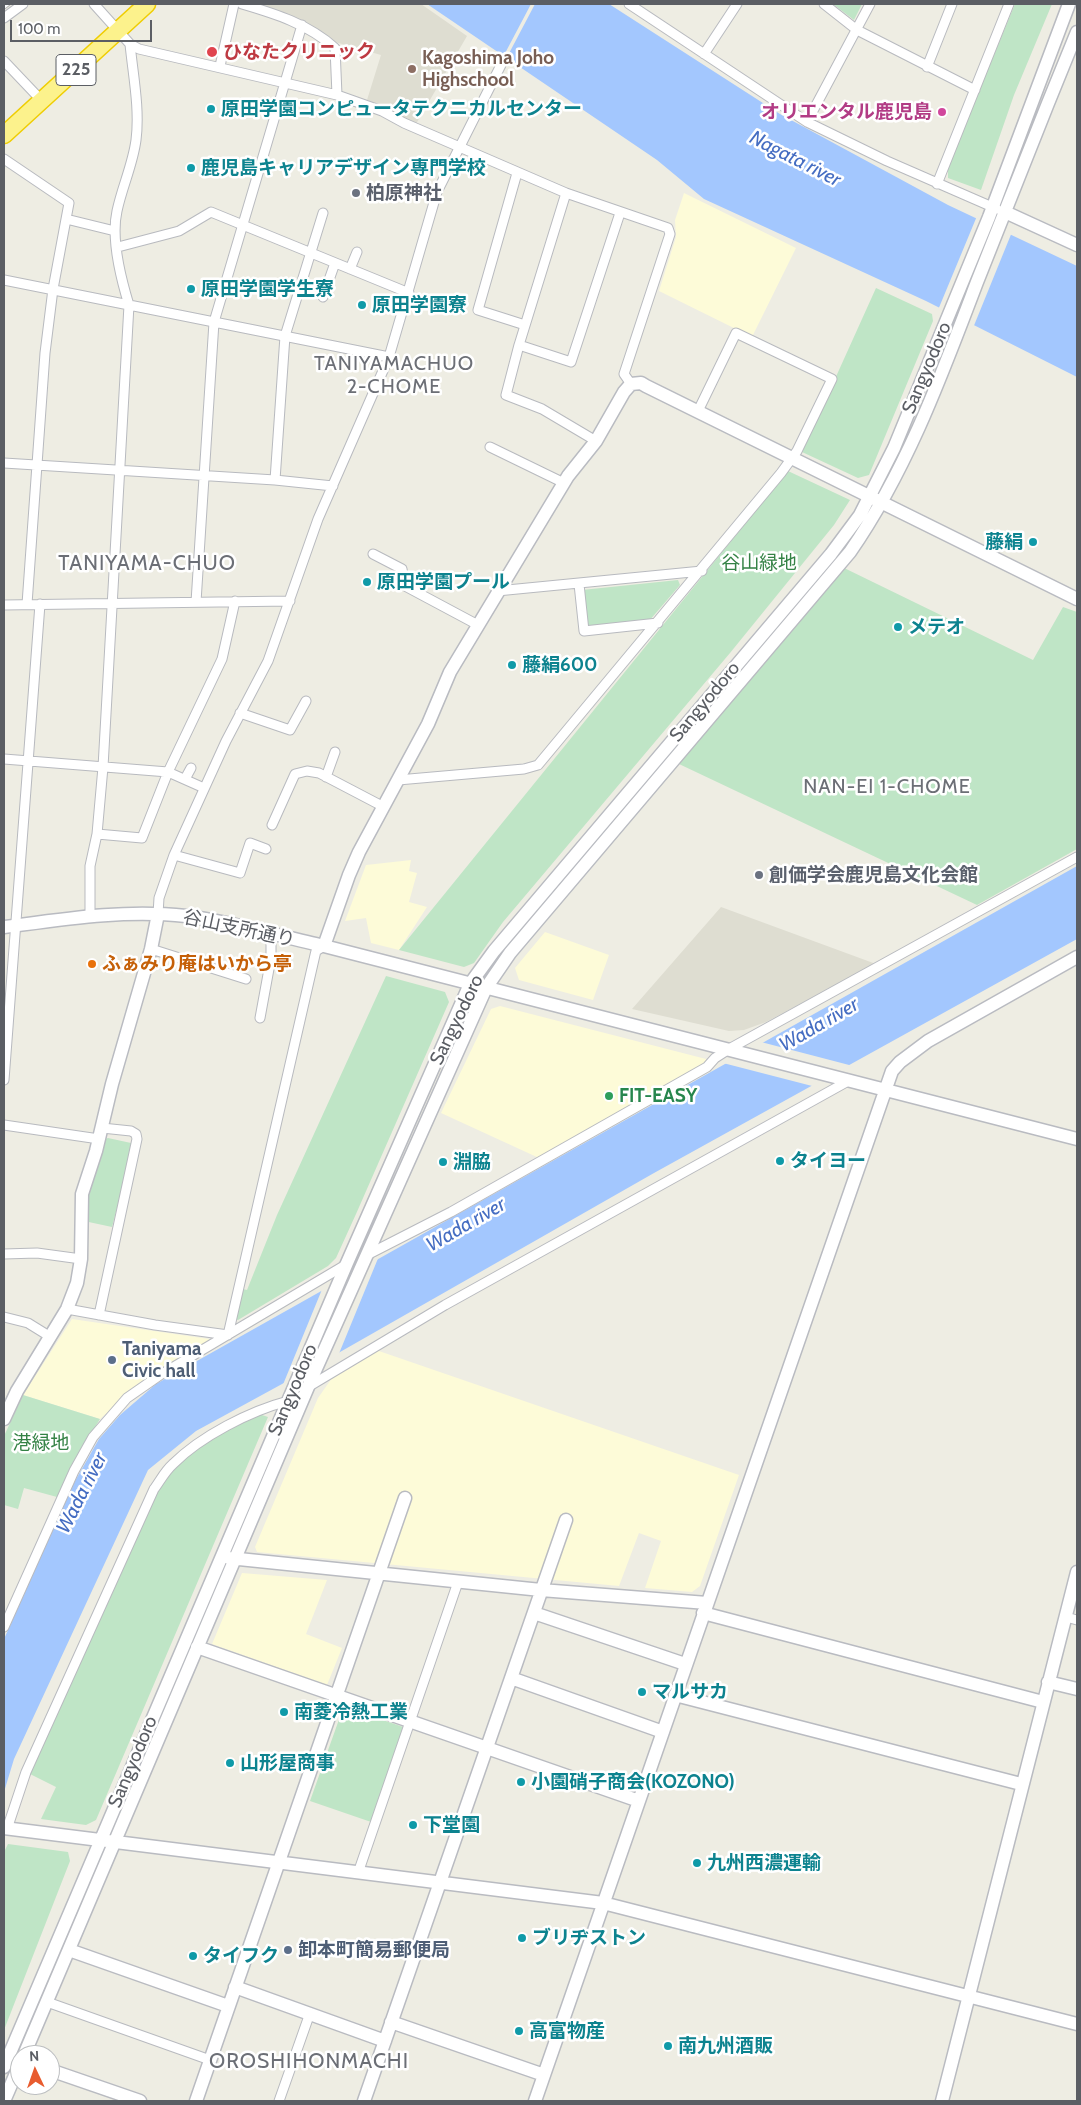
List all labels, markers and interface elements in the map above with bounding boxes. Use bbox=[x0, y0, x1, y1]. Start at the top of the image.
scale bar bbox=[12, 10, 155, 42]
text: 100 m bbox=[18, 20, 60, 38]
place label: ひなたクリニック bbox=[223, 41, 375, 63]
marker: ひなたクリニック bbox=[205, 45, 219, 59]
place label: Kagoshima Joho Highschool bbox=[422, 47, 554, 91]
road number: 225 bbox=[56, 54, 96, 86]
marker: Kagoshima Joho Highschool bbox=[406, 63, 418, 75]
place label: 原田学園コンピュータテクニカルセンター bbox=[221, 98, 582, 120]
place label: オリエンタル鹿児島 bbox=[761, 101, 932, 123]
marker: 原田学園コンピュータテクニカルセンター bbox=[205, 103, 217, 115]
marker: オリエンタル鹿児島 bbox=[936, 106, 948, 118]
water label: Nagata river bbox=[745, 126, 845, 192]
place label: 鹿児島キャリアデザイン専門学校 bbox=[201, 157, 486, 179]
marker: 鹿児島キャリアデザイン専門学校 bbox=[185, 162, 197, 174]
place label: 柏原神社 bbox=[366, 182, 442, 204]
marker: 柏原神社 bbox=[350, 187, 362, 199]
place label: 原田学園学生寮 bbox=[201, 278, 334, 300]
marker: 原田学園学生寮 bbox=[185, 283, 197, 295]
place label: 原田学園寮 bbox=[372, 294, 467, 316]
marker: 原田学園寮 bbox=[356, 299, 368, 311]
street label: Sangyodoro bbox=[897, 319, 957, 417]
district label: TANIYAMACHUO 2-CHOME bbox=[312, 352, 476, 399]
place label: 藤絹 bbox=[985, 531, 1023, 553]
marker: 藤絹 bbox=[1027, 536, 1039, 548]
district label: TANIYAMA-CHUO bbox=[57, 551, 237, 577]
park label: 谷山緑地 bbox=[721, 552, 797, 574]
place label: 原田学園プール bbox=[377, 571, 510, 593]
marker: 原田学園プール bbox=[361, 576, 373, 588]
place label: メテオ bbox=[908, 616, 965, 638]
marker: メテオ bbox=[892, 621, 904, 633]
place label: 藤絹600 bbox=[522, 654, 598, 676]
street label: Sangyodoro bbox=[665, 657, 745, 747]
marker: 藤絹600 bbox=[506, 659, 518, 671]
district label: NAN-EI 1-CHOME bbox=[801, 775, 973, 799]
place label: 創価学会鹿児島文化会館 bbox=[769, 864, 978, 886]
marker: 創価学会鹿児島文化会館 bbox=[753, 869, 765, 881]
street label: 谷山支所通り bbox=[181, 906, 297, 952]
place label: ふぁみり庵はいから亭 bbox=[102, 953, 292, 975]
marker: ふぁみり庵はいから亭 bbox=[86, 958, 98, 970]
street label: Sangyodoro bbox=[425, 971, 489, 1069]
water label: Wada river bbox=[775, 993, 863, 1057]
place label: FIT-EASY bbox=[619, 1085, 697, 1107]
marker: FIT-EASY bbox=[603, 1090, 615, 1102]
place label: タイヨー bbox=[790, 1150, 866, 1172]
place label: 淵脇 bbox=[453, 1151, 491, 1173]
marker: タイヨー bbox=[774, 1155, 786, 1167]
marker: 淵脇 bbox=[437, 1156, 449, 1168]
water label: Wada river bbox=[422, 1193, 510, 1257]
place label: Taniyama Civic hall bbox=[122, 1338, 202, 1382]
street label: Sangyodoro bbox=[263, 1341, 323, 1439]
marker: Taniyama Civic hall bbox=[106, 1354, 118, 1366]
park label: 港緑地 bbox=[13, 1432, 69, 1454]
water label: Wada river bbox=[51, 1449, 113, 1537]
place label: マルサカ bbox=[652, 1681, 728, 1703]
marker: マルサカ bbox=[636, 1686, 648, 1698]
place label: 南菱冷熱工業 bbox=[294, 1701, 408, 1723]
marker: 南菱冷熱工業 bbox=[278, 1706, 290, 1718]
street label: Sangyodoro bbox=[103, 1713, 163, 1811]
place label: 山形屋商事 bbox=[240, 1752, 335, 1774]
marker: 山形屋商事 bbox=[224, 1757, 236, 1769]
place label: 小園硝子商会(KOZONO) bbox=[531, 1771, 735, 1793]
marker: 小園硝子商会(KOZONO) bbox=[515, 1776, 527, 1788]
place label: 下堂園 bbox=[423, 1814, 480, 1836]
marker: 下堂園 bbox=[407, 1819, 419, 1831]
place label: 九州西濃運輸 bbox=[707, 1852, 821, 1874]
marker: 九州西濃運輸 bbox=[691, 1857, 703, 1869]
place label: ブリヂストン bbox=[532, 1927, 646, 1949]
marker: ブリヂストン bbox=[516, 1932, 528, 1944]
place label: 卸本町簡易郵便局 bbox=[298, 1939, 450, 1961]
marker: 卸本町簡易郵便局 bbox=[282, 1944, 294, 1956]
place label: タイフク bbox=[203, 1945, 279, 1967]
marker: タイフク bbox=[187, 1950, 199, 1962]
place label: 高富物産 bbox=[529, 2020, 605, 2042]
marker: 高富物産 bbox=[513, 2025, 525, 2037]
place label: 南九州酒販 bbox=[678, 2035, 773, 2057]
marker: 南九州酒販 bbox=[662, 2040, 674, 2052]
north arrow bbox=[10, 2045, 60, 2095]
text: N bbox=[29, 2047, 40, 2065]
district label: OROSHIHONMACHI bbox=[207, 2049, 411, 2075]

